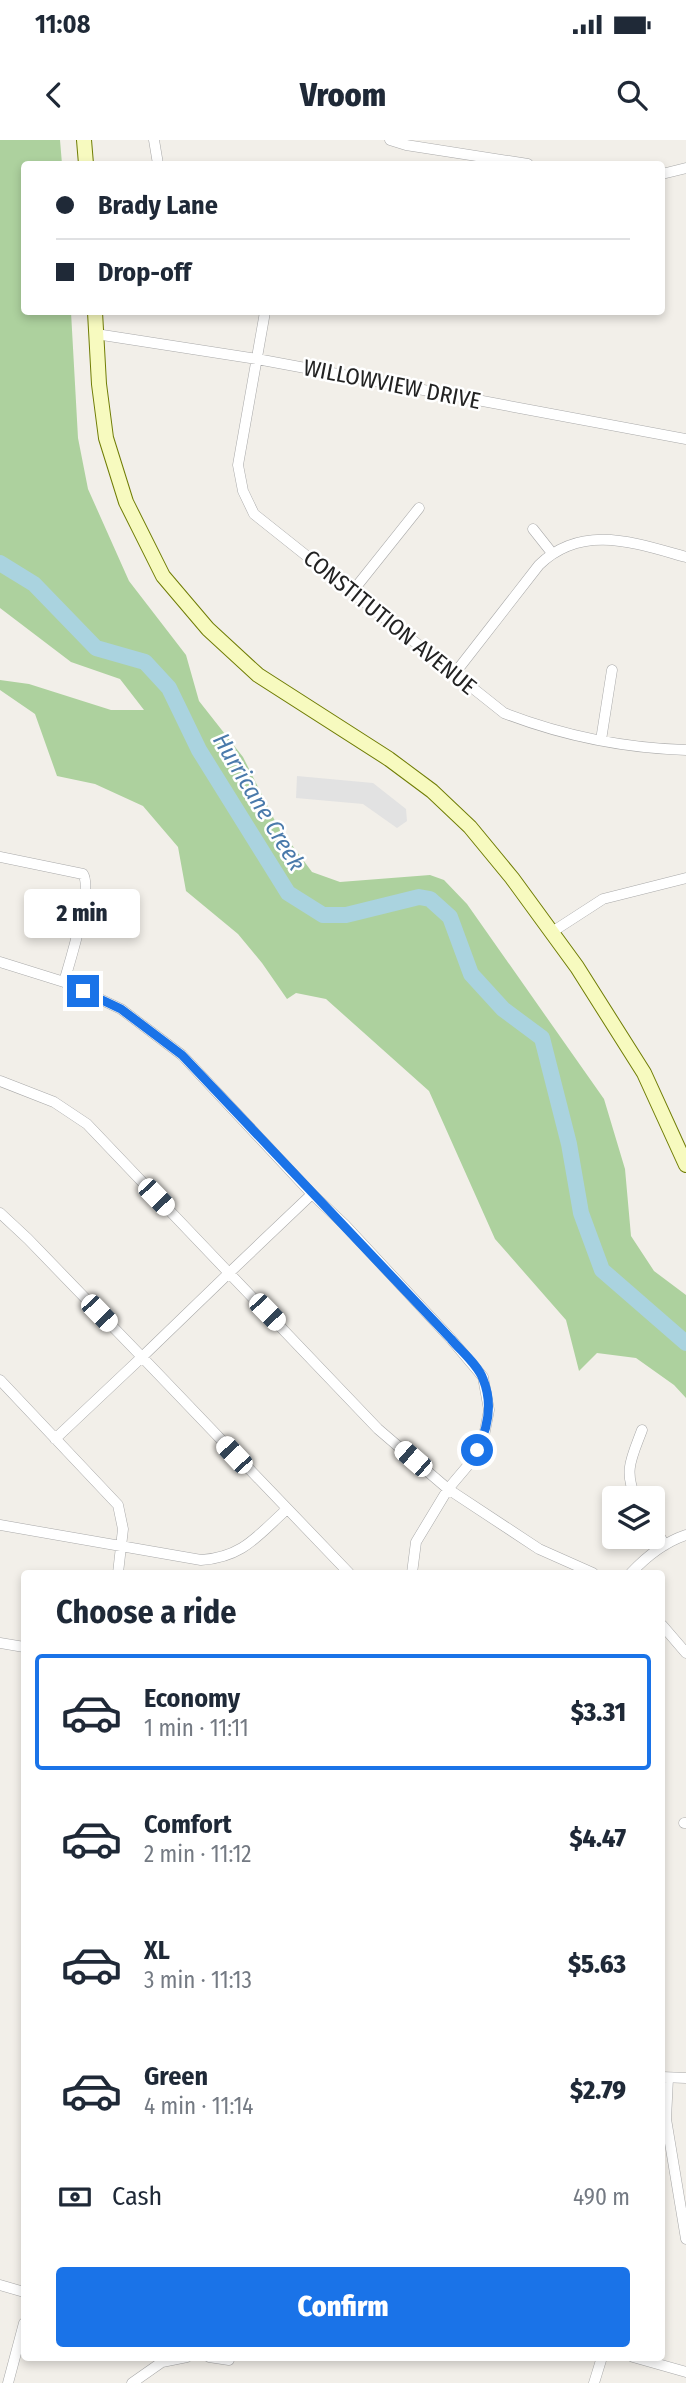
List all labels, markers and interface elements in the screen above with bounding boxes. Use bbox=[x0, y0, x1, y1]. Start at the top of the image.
text: 11:08 bbox=[35, 9, 90, 40]
icon: back bbox=[35, 76, 73, 114]
text: Vroom bbox=[300, 76, 386, 114]
icon: search bbox=[613, 76, 651, 114]
text: Brady Lane bbox=[98, 190, 218, 221]
text: Drop-off bbox=[98, 257, 191, 288]
street label: WILLOWVIEW DRIVE bbox=[301, 353, 483, 415]
street label: CONSTITUTION AVENUE bbox=[298, 544, 482, 700]
water label: Hurricane Creek bbox=[207, 728, 311, 876]
callout: 2 min bbox=[25, 890, 141, 938]
text: 2 min bbox=[57, 899, 107, 927]
route end bbox=[67, 975, 99, 1007]
car bbox=[134, 1175, 179, 1219]
car bbox=[245, 1290, 290, 1334]
car bbox=[77, 1291, 122, 1335]
car bbox=[212, 1432, 257, 1478]
route start bbox=[461, 1434, 493, 1466]
car bbox=[391, 1437, 436, 1481]
map controls bbox=[602, 1486, 665, 1549]
button: layers bbox=[602, 1486, 665, 1549]
text: Choose a ride bbox=[56, 1593, 237, 1631]
icon: car bbox=[60, 1681, 123, 1744]
text: Economy bbox=[144, 1683, 240, 1714]
text: $3.31 bbox=[571, 1697, 626, 1728]
text: 1 min · 11:11 bbox=[144, 1714, 249, 1742]
icon: car bbox=[60, 1807, 123, 1870]
text: Comfort bbox=[144, 1809, 232, 1840]
text: $4.47 bbox=[569, 1823, 626, 1854]
text: 2 min · 11:12 bbox=[144, 1840, 252, 1868]
icon: car bbox=[60, 1933, 123, 1996]
text: XL bbox=[144, 1935, 170, 1966]
text: $5.63 bbox=[568, 1949, 626, 1980]
text: 3 min · 11:13 bbox=[144, 1966, 252, 1994]
icon: car bbox=[60, 2059, 123, 2122]
text: Green bbox=[144, 2061, 208, 2092]
text: $2.79 bbox=[570, 2075, 626, 2106]
text: 4 min · 11:14 bbox=[144, 2092, 253, 2120]
icon: cash bbox=[56, 2178, 94, 2216]
text: Cash bbox=[112, 2181, 162, 2212]
text: 490 m bbox=[573, 2183, 630, 2211]
button: Confirm bbox=[56, 2267, 630, 2347]

